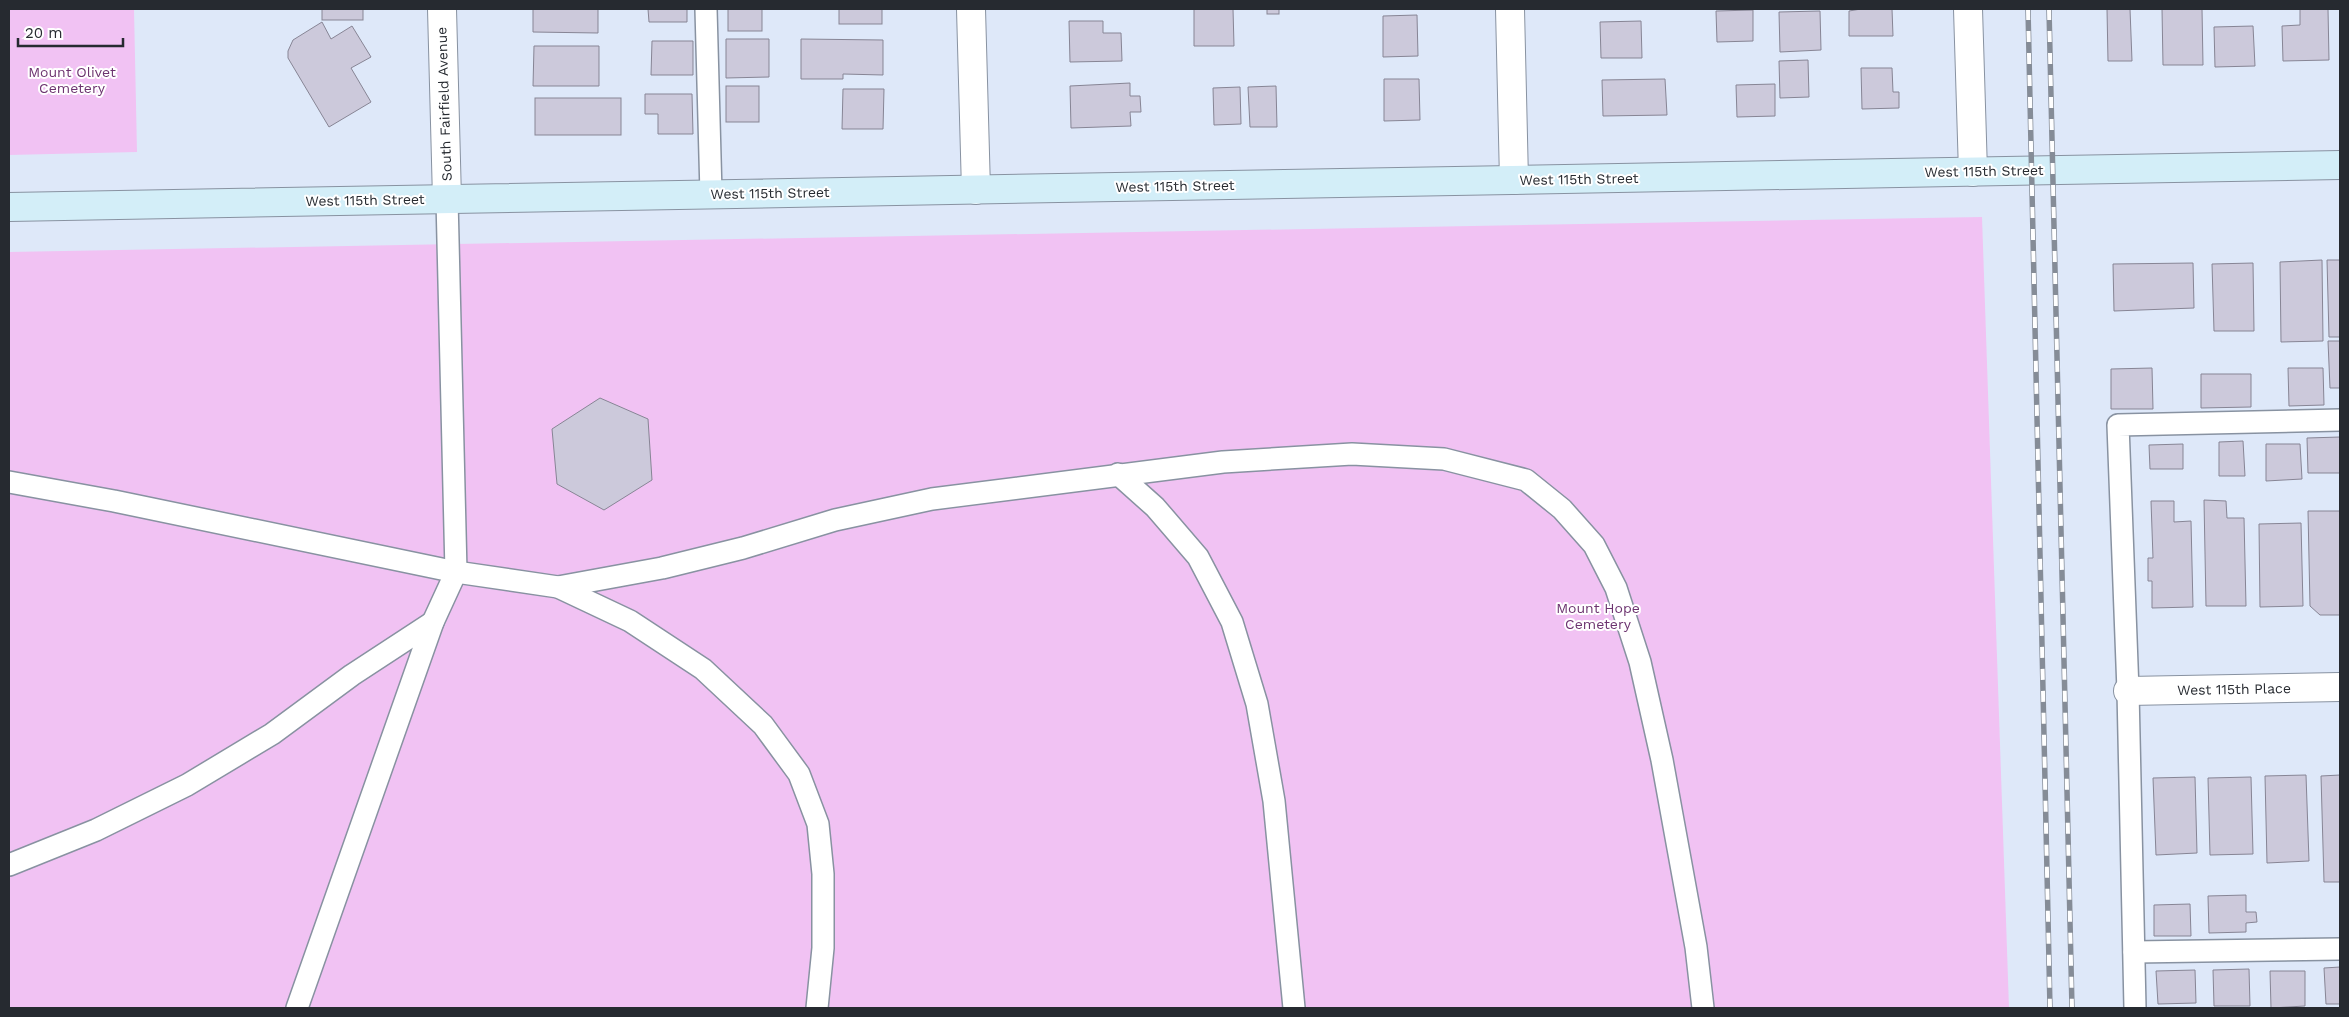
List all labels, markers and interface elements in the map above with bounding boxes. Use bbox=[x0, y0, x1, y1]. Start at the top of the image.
scale bar bbox=[18, 15, 122, 47]
text: 20 m bbox=[25, 24, 63, 42]
street label: South Fairfield Avenue bbox=[433, 26, 455, 182]
park label: Mount Olivet Cemetery bbox=[28, 64, 116, 96]
street label: West 115th Street bbox=[1924, 162, 2044, 180]
street label: West 115th Street bbox=[1519, 170, 1639, 188]
street label: West 115th Street bbox=[1115, 177, 1235, 195]
street label: West 115th Street bbox=[710, 184, 830, 202]
street label: West 115th Street bbox=[305, 191, 425, 209]
park label: Mount Hope Cemetery bbox=[1556, 600, 1640, 632]
street label: West 115th Place bbox=[2177, 680, 2291, 698]

